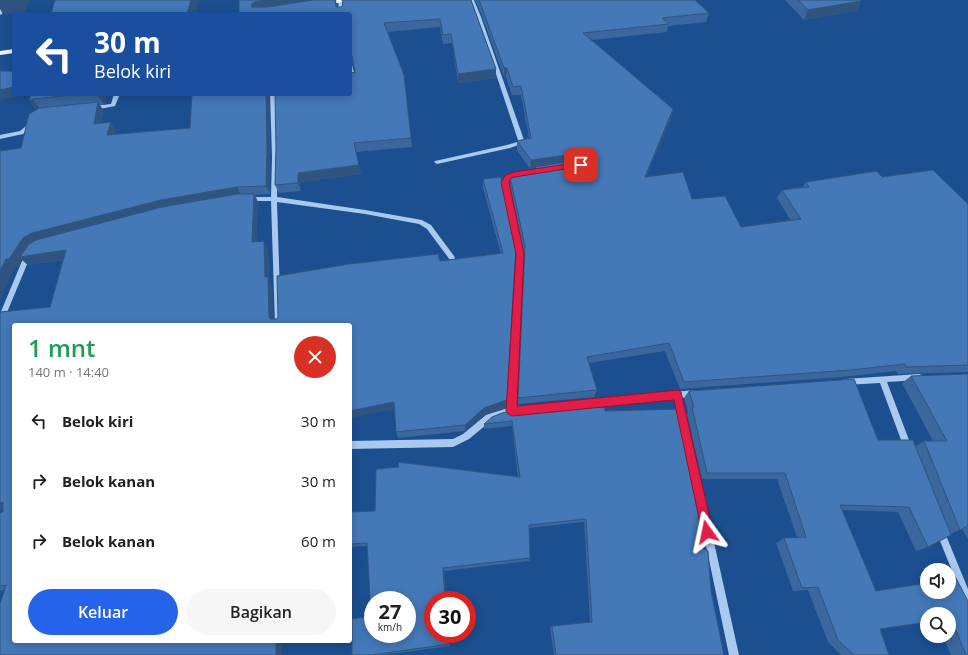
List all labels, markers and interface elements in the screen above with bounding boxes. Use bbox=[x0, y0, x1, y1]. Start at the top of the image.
text: 30 m bbox=[94, 23, 161, 61]
icon: left bbox=[28, 28, 80, 80]
text: Belok kiri bbox=[94, 59, 171, 83]
pin bbox=[564, 148, 598, 182]
icon: arrive bbox=[570, 154, 592, 176]
text: 1 mnt bbox=[28, 331, 96, 364]
button: close bbox=[294, 336, 336, 378]
text: 140 m · 14:40 bbox=[28, 363, 109, 381]
icon: left bbox=[28, 410, 50, 432]
text: Belok kiri bbox=[62, 411, 133, 431]
text: 30 m bbox=[301, 411, 336, 431]
icon: right bbox=[28, 470, 50, 492]
text: Belok kanan bbox=[62, 471, 155, 491]
text: 30 m bbox=[301, 471, 336, 491]
position arrow bbox=[686, 511, 728, 553]
icon: right bbox=[28, 530, 50, 552]
text: Belok kanan bbox=[62, 531, 155, 551]
text: 60 m bbox=[301, 531, 336, 551]
map controls bbox=[920, 563, 956, 643]
button: sound bbox=[920, 563, 956, 599]
button: Keluar bbox=[28, 589, 178, 635]
button: Bagikan bbox=[186, 589, 336, 635]
speed limit sign: 30 bbox=[424, 591, 476, 643]
text: 27 bbox=[379, 598, 401, 625]
button: search bbox=[920, 607, 956, 643]
text: km/h bbox=[378, 620, 402, 634]

